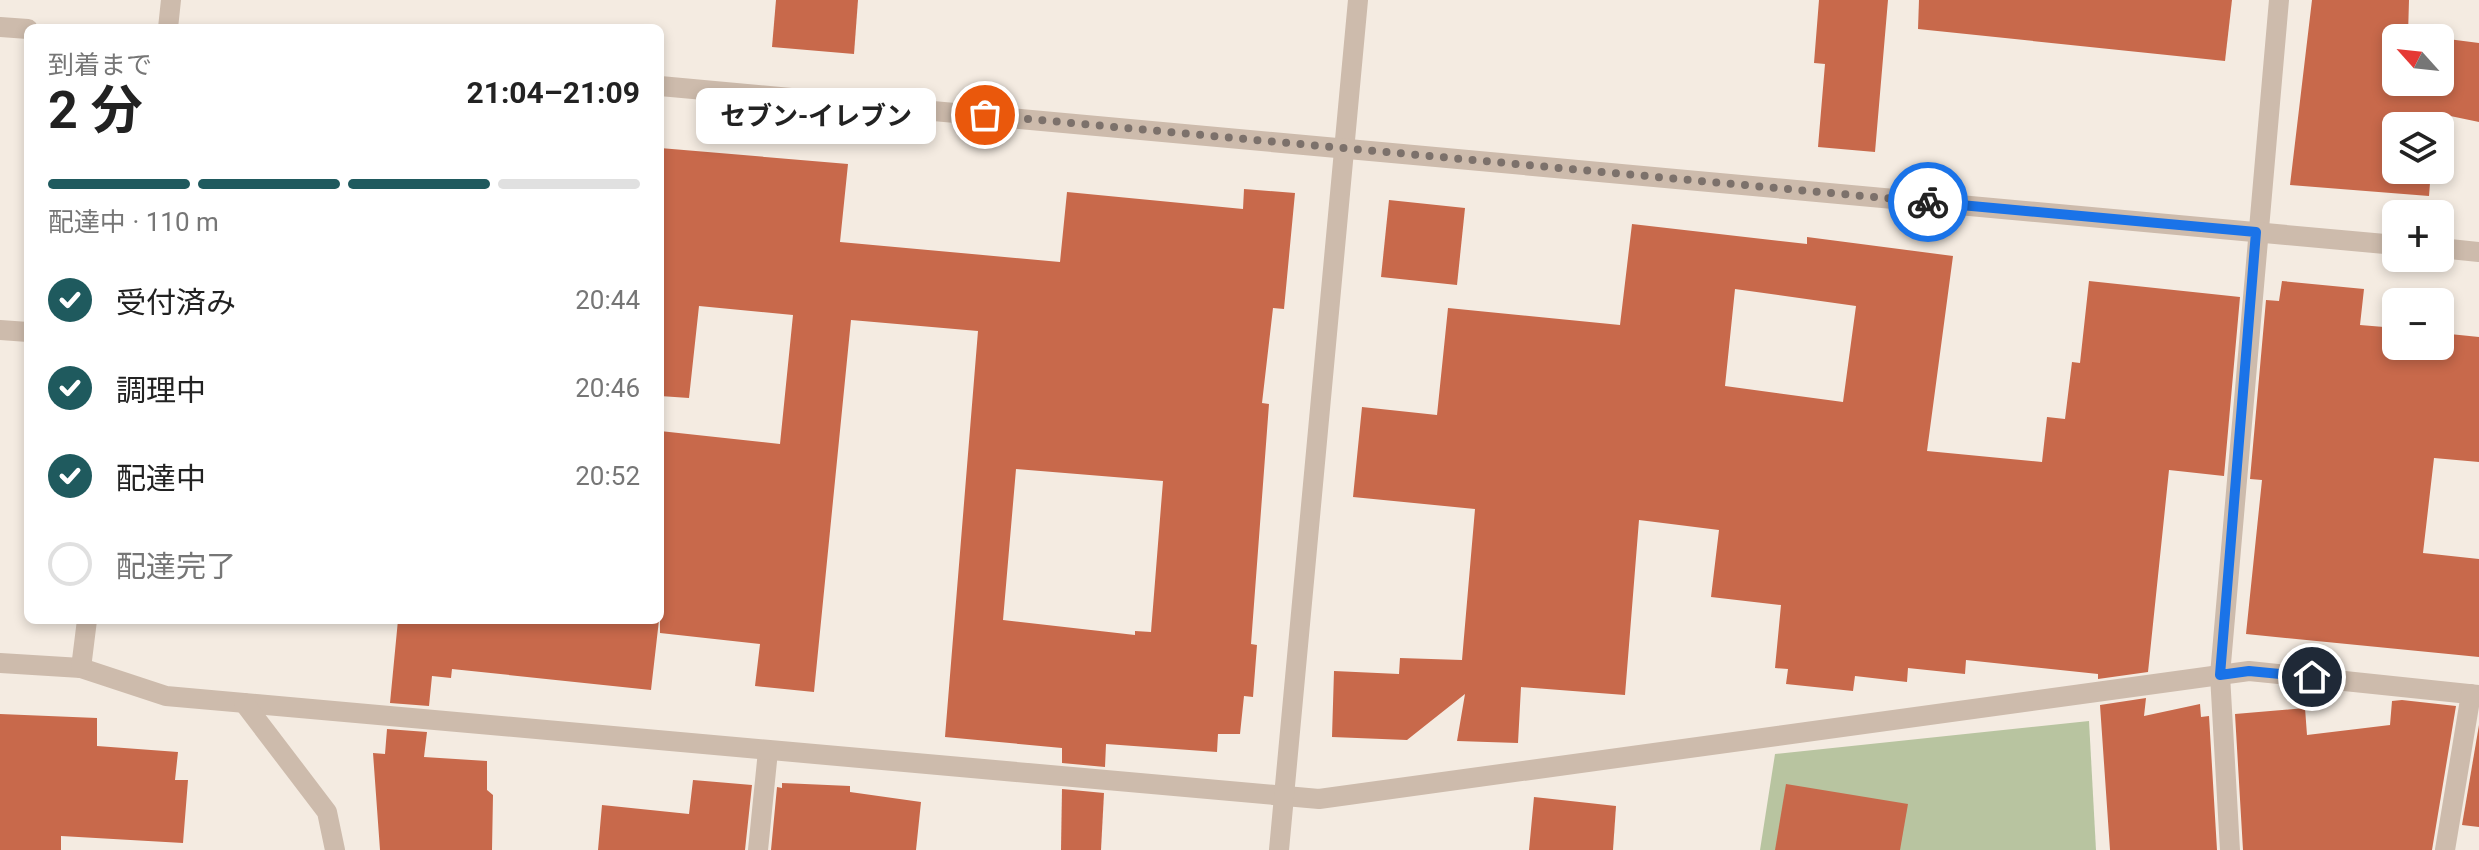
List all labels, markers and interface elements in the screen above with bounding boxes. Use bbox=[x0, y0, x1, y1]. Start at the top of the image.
north arrow bbox=[2382, 24, 2454, 96]
map controls bbox=[2382, 24, 2454, 360]
text: 到着まで bbox=[48, 50, 152, 80]
text: 21:04–21:09 bbox=[466, 75, 640, 110]
text: 2 分 bbox=[48, 80, 143, 141]
pin bbox=[951, 81, 1019, 149]
callout: セブン-イレブン bbox=[697, 87, 937, 143]
icon: bag bbox=[963, 93, 1007, 137]
text: セブン-イレブン bbox=[720, 101, 912, 131]
button: layers bbox=[2382, 112, 2454, 184]
courier bbox=[1888, 162, 1968, 242]
icon: bike bbox=[1906, 180, 1950, 224]
button: + bbox=[2382, 200, 2454, 272]
text: 配達中 · 110 m bbox=[48, 207, 219, 237]
icon: check bbox=[48, 278, 92, 322]
text: 受付済み bbox=[116, 285, 236, 320]
text: 20:44 bbox=[575, 285, 640, 315]
button: − bbox=[2382, 288, 2454, 360]
icon: check bbox=[48, 366, 92, 410]
text: 調理中 bbox=[116, 373, 206, 408]
text: 20:46 bbox=[575, 373, 640, 403]
icon: check bbox=[48, 454, 92, 498]
text: 配達中 bbox=[116, 461, 206, 496]
text: 20:52 bbox=[575, 461, 640, 491]
text: 配達完了 bbox=[116, 549, 236, 584]
pin bbox=[2278, 643, 2346, 711]
icon: home bbox=[2290, 655, 2334, 699]

